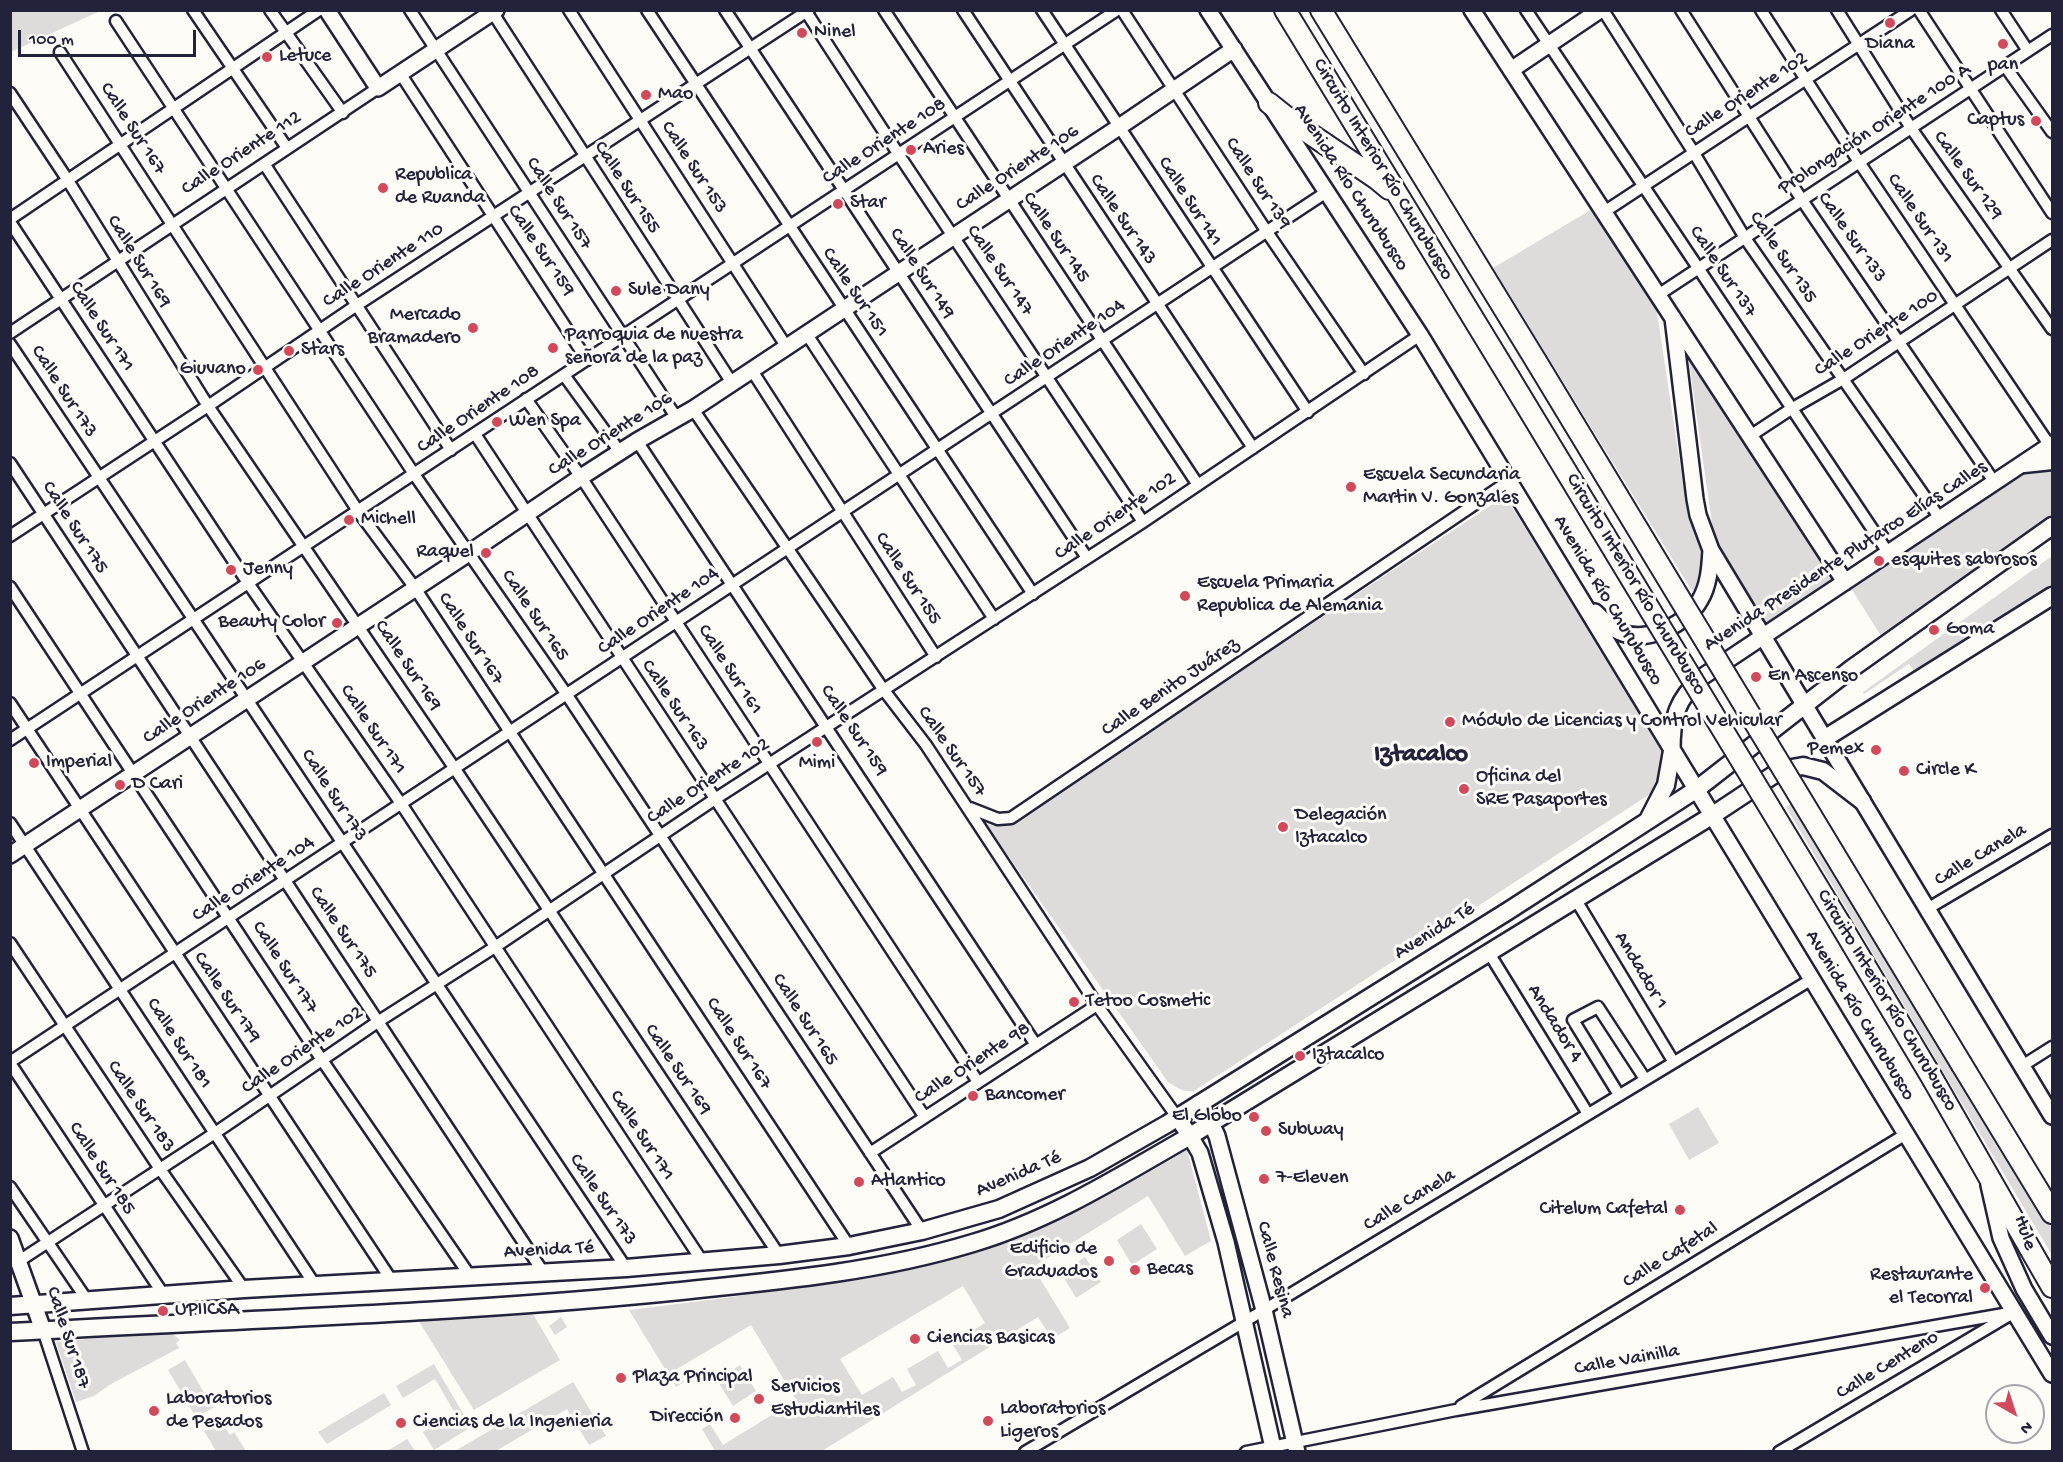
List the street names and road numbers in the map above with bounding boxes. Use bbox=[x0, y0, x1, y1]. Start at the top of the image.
street label: Calle Oriente 102 bbox=[1681, 47, 1813, 145]
street label: Circuito Interior Río Churubusco bbox=[1306, 55, 1458, 285]
street label: Prolongación Oriente 100 A bbox=[1774, 59, 1976, 201]
street label: Calle Sur 167 bbox=[93, 78, 171, 180]
street label: Calle Oriente 108 bbox=[819, 93, 951, 191]
street label: Avenida Río Churubusco bbox=[1287, 100, 1413, 276]
street label: Calle Oriente 112 bbox=[177, 106, 307, 202]
street label: Calle Sur 153 bbox=[654, 117, 732, 219]
street label: Calle Oriente 106 bbox=[952, 120, 1084, 218]
street label: Calle Sur 129 bbox=[1927, 127, 2007, 225]
street label: Calle Sur 139 bbox=[1218, 134, 1296, 234]
street label: Calle Sur 155 bbox=[587, 137, 665, 239]
street label: Calle Sur 157 bbox=[519, 153, 597, 255]
street label: Calle Sur 141 bbox=[1151, 153, 1227, 251]
street label: Calle Sur 143 bbox=[1083, 170, 1161, 270]
street label: Calle Sur 131 bbox=[1880, 170, 1958, 268]
street label: Calle Sur 145 bbox=[1016, 188, 1094, 288]
street label: Calle Sur 133 bbox=[1811, 188, 1891, 288]
street label: Calle Sur 159 bbox=[501, 201, 579, 301]
street label: Calle Sur 135 bbox=[1743, 208, 1821, 308]
street label: Calle Sur 169 bbox=[100, 211, 176, 313]
street label: Calle Oriente 110 bbox=[319, 218, 449, 314]
street label: Calle Sur 147 bbox=[960, 221, 1038, 321]
street label: Calle Sur 137 bbox=[1683, 222, 1761, 322]
street label: Calle Sur 149 bbox=[883, 224, 959, 324]
street label: Calle Sur 151 bbox=[815, 244, 893, 342]
street label: Calle Sur 171 bbox=[63, 277, 139, 377]
street label: Calle Oriente 100 bbox=[1810, 285, 1944, 383]
street label: Calle Oriente 104 bbox=[1000, 295, 1130, 393]
street label: Calle Sur 173 bbox=[24, 341, 102, 443]
street label: Calle Oriente 108 bbox=[413, 360, 545, 460]
street label: Calle Oriente 106 bbox=[544, 387, 678, 483]
street label: Avenida Presidente Plutarco Elías Calles bbox=[1700, 456, 1992, 658]
street label: Calle Oriente 102 bbox=[1051, 467, 1181, 567]
street label: Circuito Interior Río Churubusco bbox=[1559, 470, 1711, 700]
street label: Calle Sur 175 bbox=[35, 477, 113, 579]
street label: Avenida Río Churubusco bbox=[1547, 512, 1667, 690]
street label: Calle Sur 155 bbox=[868, 528, 946, 630]
street label: Calle Oriente 104 bbox=[594, 563, 724, 661]
street label: Calle Sur 165 bbox=[495, 566, 573, 666]
street label: Calle Sur 167 bbox=[431, 588, 509, 690]
street label: Calle Sur 169 bbox=[368, 616, 446, 716]
street label: Calle Sur 161 bbox=[691, 620, 767, 720]
street label: Calle Benito Juárez bbox=[1098, 633, 1244, 743]
street label: Calle Oriente 106 bbox=[139, 653, 271, 751]
street label: Calle Sur 163 bbox=[635, 656, 713, 756]
street label: Calle Sur 171 bbox=[333, 681, 411, 779]
street label: Calle Sur 159 bbox=[814, 681, 892, 781]
street label: Calle Sur 157 bbox=[911, 702, 991, 802]
street label: Calle Oriente 102 bbox=[643, 733, 775, 831]
street label: Calle Sur 173 bbox=[294, 745, 372, 847]
street label: Calle Canela bbox=[1931, 819, 2031, 893]
street label: Calle Oriente 104 bbox=[188, 831, 320, 929]
street label: Calle Sur 175 bbox=[303, 883, 381, 983]
street label: Circuito Interior Río Churubusco bbox=[1810, 886, 1962, 1116]
street label: Avenida Té bbox=[1390, 898, 1480, 966]
street label: Calle Sur 177 bbox=[245, 917, 323, 1019]
street label: Avenida Río Churubusco bbox=[1799, 927, 1919, 1105]
street label: Andador 1 bbox=[1608, 928, 1672, 1014]
street label: Calle Sur 179 bbox=[187, 948, 265, 1048]
street label: Calle Sur 165 bbox=[765, 969, 843, 1071]
street label: Andador 4 bbox=[1521, 981, 1587, 1067]
street label: Calle Sur 167 bbox=[699, 993, 777, 1095]
street label: Calle Sur 181 bbox=[140, 994, 216, 1094]
street label: Calle Oriente 102 bbox=[238, 1001, 368, 1101]
street label: Calle Oriente 98 bbox=[911, 1018, 1035, 1110]
street label: Calle Sur 169 bbox=[638, 1020, 716, 1120]
street label: Calle Sur 183 bbox=[100, 1056, 180, 1158]
street label: Calle Sur 171 bbox=[603, 1086, 679, 1186]
street label: Calle Sur 185 bbox=[62, 1118, 140, 1220]
street label: Avenida Té bbox=[973, 1146, 1065, 1204]
street label: Calle Sur 173 bbox=[563, 1150, 641, 1250]
street label: Calle Canela bbox=[1360, 1164, 1460, 1238]
street label: Hule bbox=[2007, 1212, 2041, 1254]
street label: Calle Cafetal bbox=[1619, 1217, 1723, 1295]
street label: Calle Resina bbox=[1250, 1219, 1298, 1321]
street label: Avenida Té bbox=[503, 1237, 595, 1265]
street label: Calle Sur 187 bbox=[39, 1284, 95, 1392]
street label: Calle Centeno bbox=[1833, 1326, 1943, 1406]
street label: Calle Vainilla bbox=[1573, 1340, 1681, 1382]

